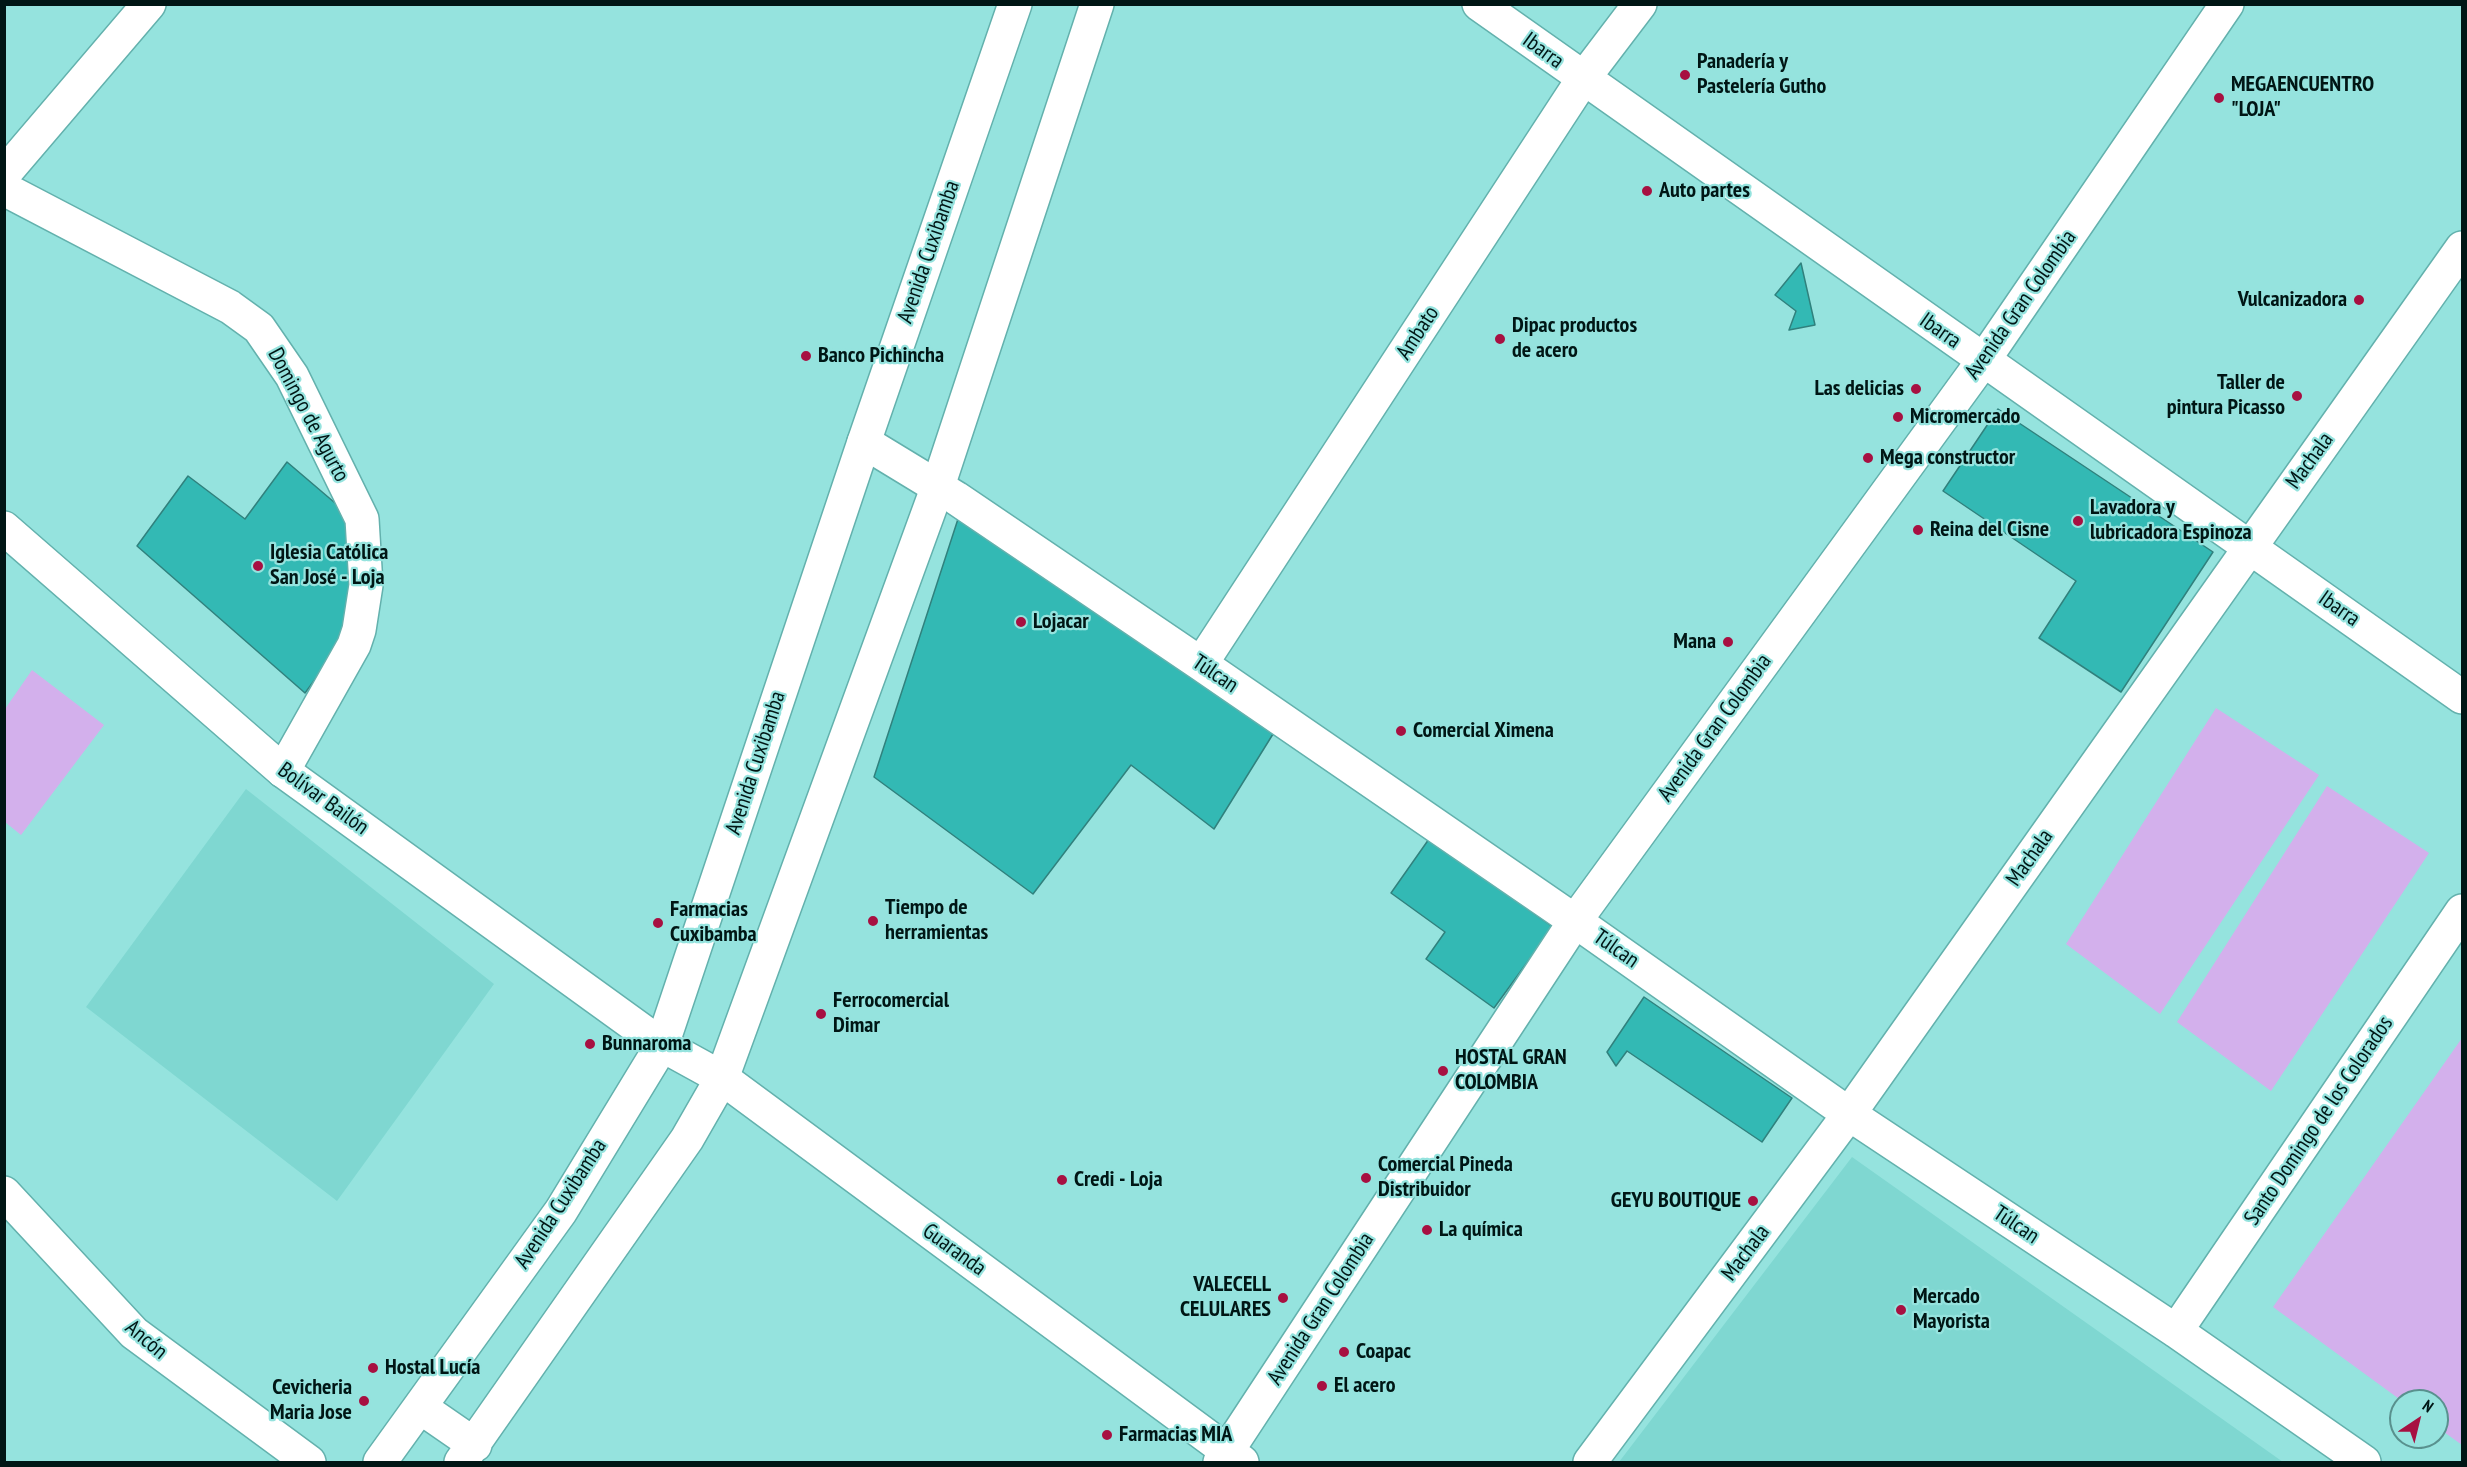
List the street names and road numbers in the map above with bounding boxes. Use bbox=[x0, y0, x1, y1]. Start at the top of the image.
street label: Ibarra bbox=[1517, 27, 1569, 75]
street label: Avenida Cuxibamba bbox=[892, 177, 966, 327]
street label: Avenida Gran Colombia bbox=[1960, 225, 2082, 385]
street label: Ambato bbox=[1391, 301, 1445, 365]
street label: Ibarra bbox=[1914, 307, 1966, 355]
street label: Domingo de Agurto bbox=[262, 344, 354, 486]
street label: Machala bbox=[2281, 428, 2339, 494]
street label: Ibarra bbox=[2313, 585, 2365, 633]
street label: Túlcan bbox=[1187, 649, 1243, 699]
street label: Avenida Gran Colombia bbox=[1653, 649, 1777, 807]
street label: Avenida Cuxibamba bbox=[720, 688, 792, 838]
street label: Bolívar Bailón bbox=[272, 757, 374, 841]
street label: Machala bbox=[2001, 825, 2059, 891]
street label: Túlcan bbox=[1588, 924, 1644, 974]
street label: Santo Domingo de los Colorados bbox=[2239, 1012, 2399, 1230]
street label: Avenida Cuxibamba bbox=[509, 1134, 613, 1274]
street label: Túlcan bbox=[1988, 1200, 2044, 1250]
street label: Guaranda bbox=[917, 1218, 991, 1282]
street label: Machala bbox=[1716, 1220, 1776, 1286]
street label: Avenida Gran Colombia bbox=[1262, 1228, 1380, 1390]
street label: Ancón bbox=[120, 1315, 172, 1365]

